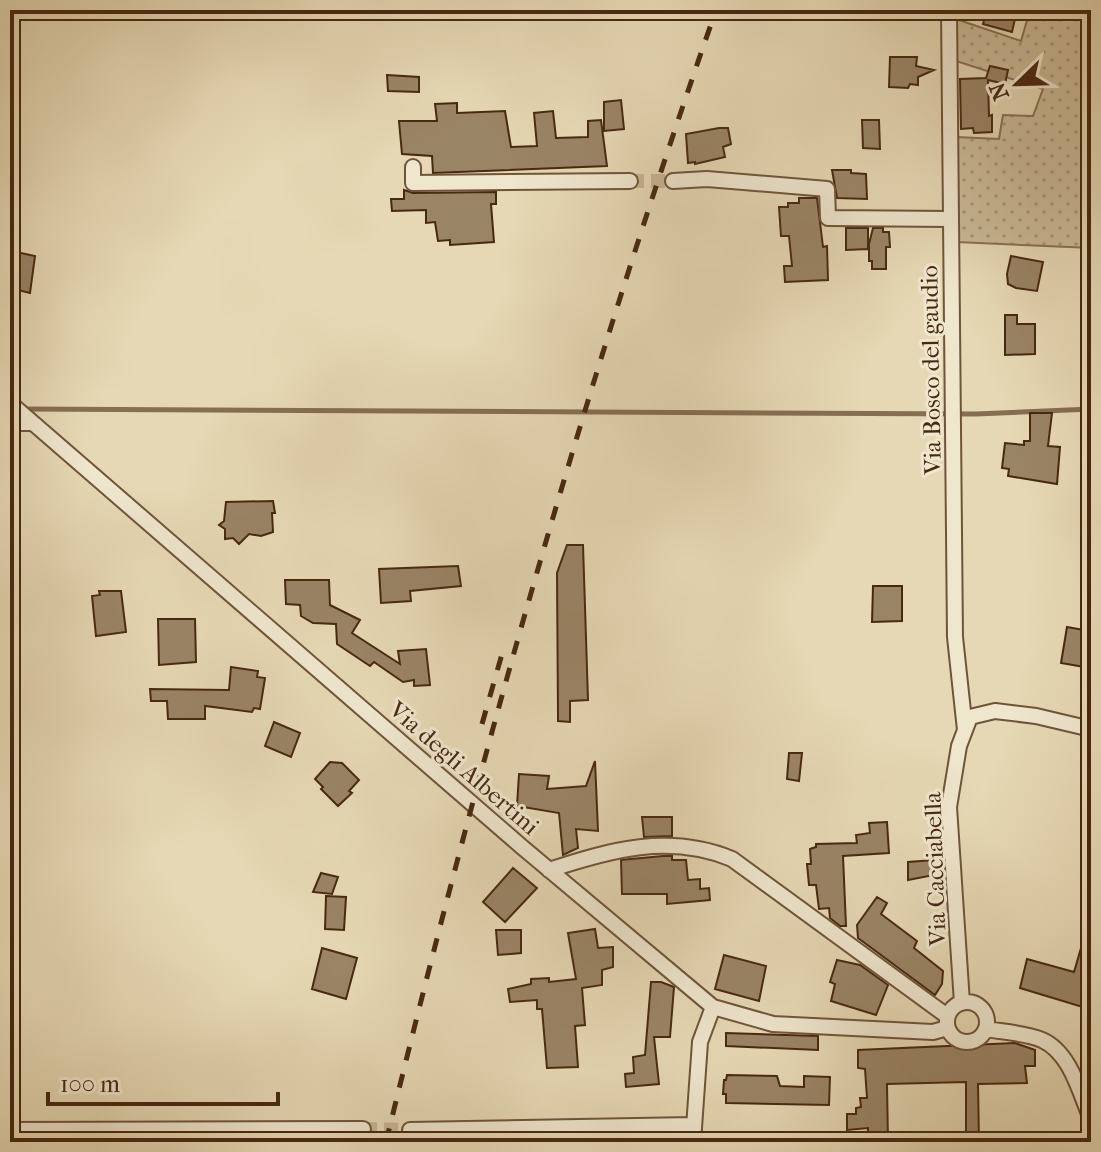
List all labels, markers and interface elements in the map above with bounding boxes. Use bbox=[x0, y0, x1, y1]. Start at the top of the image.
north arrow bbox=[977, 44, 1057, 124]
text: N bbox=[984, 78, 1015, 104]
street label: Via Bosco del gaudio bbox=[915, 265, 947, 476]
street label: Via degli Albertini bbox=[383, 695, 545, 841]
street label: Via Cacciabella bbox=[918, 791, 952, 948]
scale bar bbox=[48, 1056, 278, 1106]
text: 100 m bbox=[60, 1070, 120, 1098]

